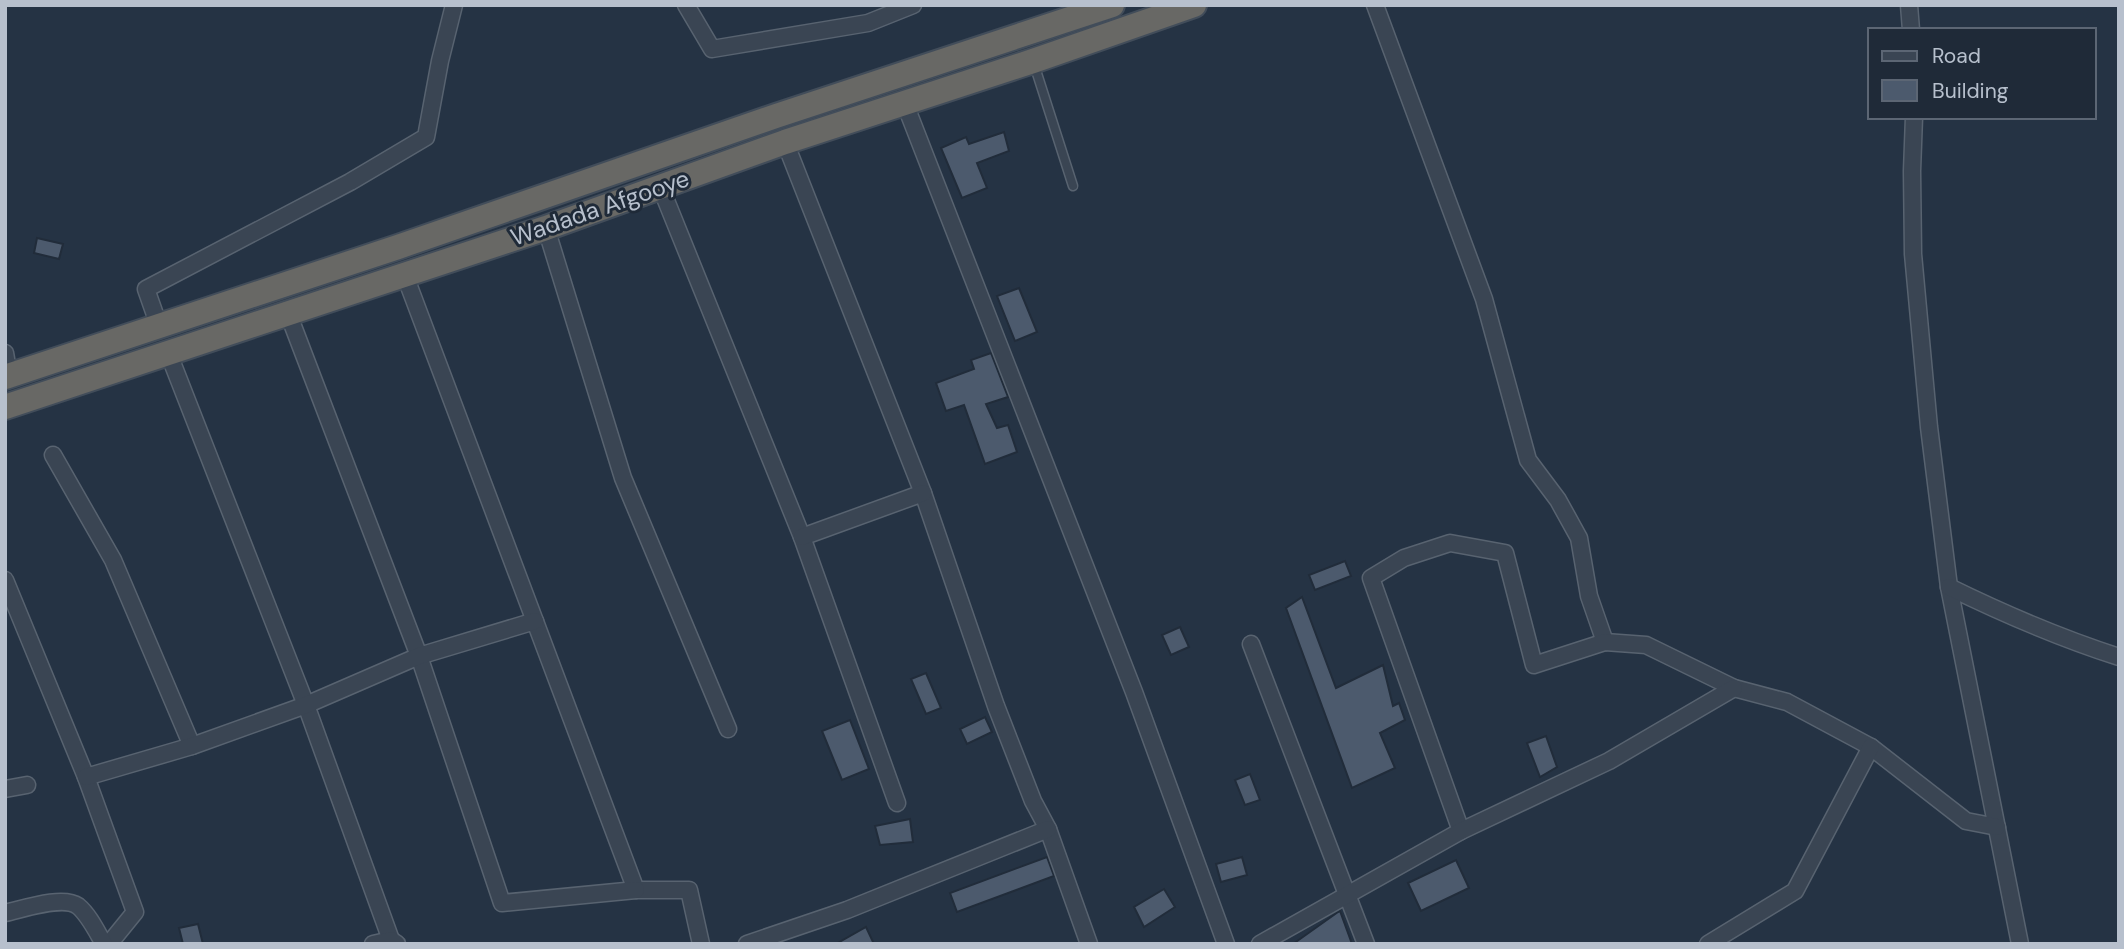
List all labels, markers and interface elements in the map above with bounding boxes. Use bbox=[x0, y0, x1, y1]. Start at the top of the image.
legend bbox=[1868, 28, 2096, 119]
text: Road bbox=[1932, 42, 1981, 70]
text: Building bbox=[1932, 77, 2009, 105]
street label: Wadada Afgooye bbox=[507, 162, 693, 253]

